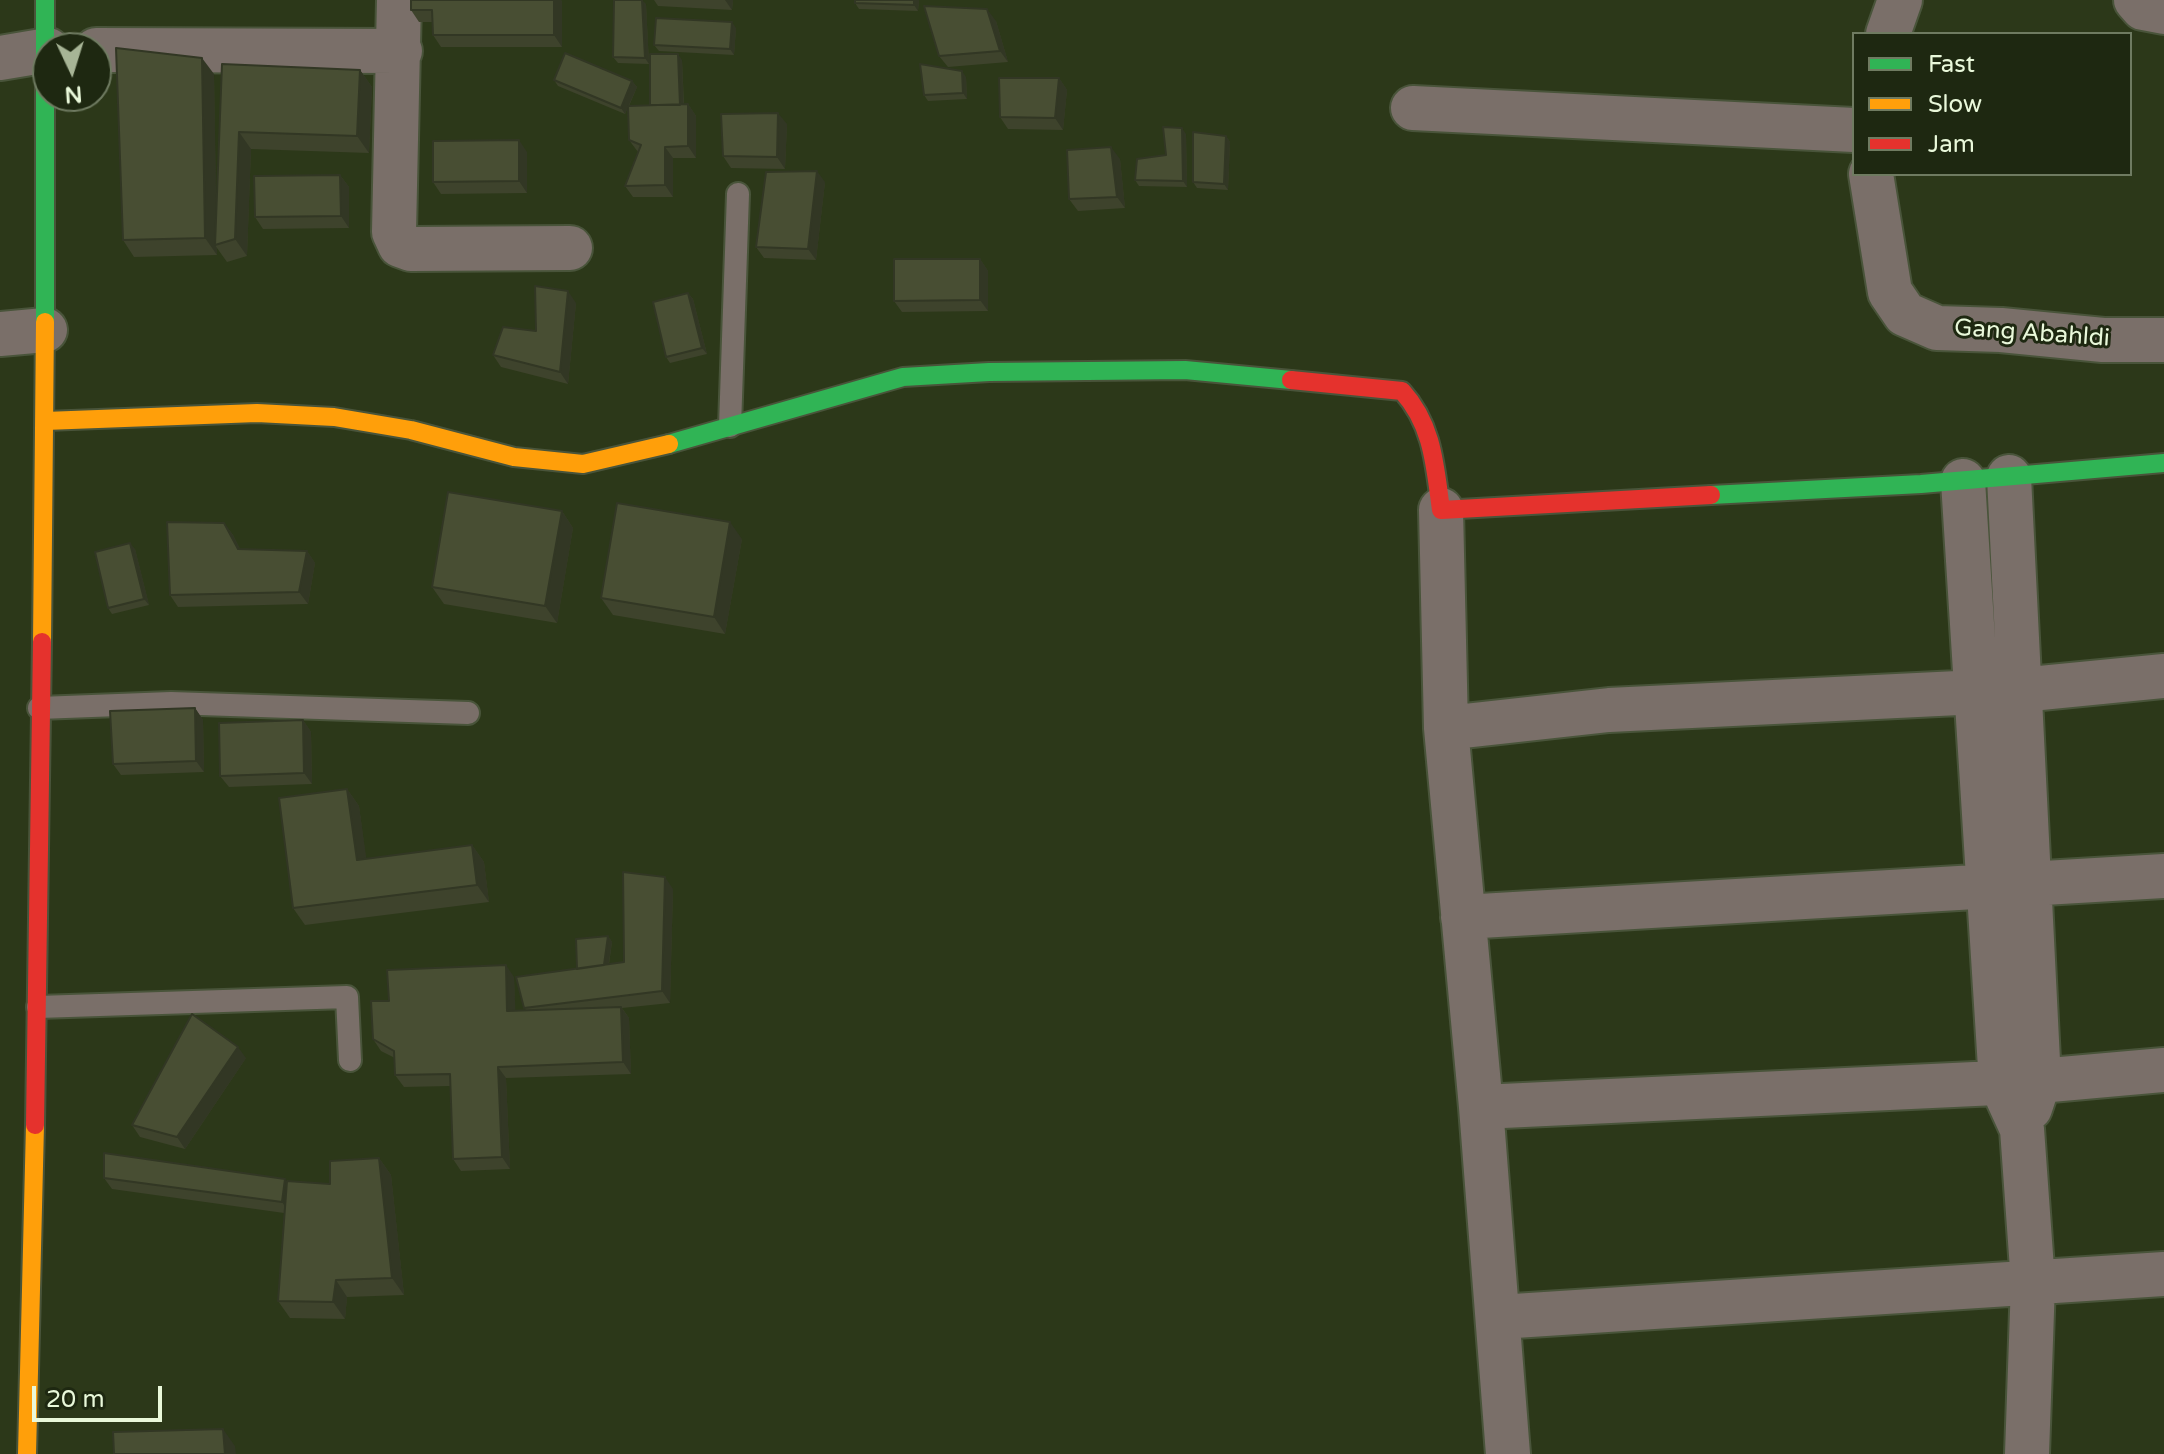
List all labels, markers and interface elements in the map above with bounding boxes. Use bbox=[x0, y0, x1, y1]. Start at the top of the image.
north arrow bbox=[32, 32, 112, 112]
legend bbox=[1852, 32, 2132, 176]
text: Fast bbox=[1928, 50, 1975, 79]
text: N bbox=[64, 80, 83, 108]
text: Slow bbox=[1928, 90, 1982, 119]
text: Jam bbox=[1928, 130, 1975, 159]
street label: Gang Abahldi bbox=[1953, 314, 2111, 354]
scale bar bbox=[36, 1370, 166, 1420]
text: 20 m bbox=[46, 1385, 104, 1414]

